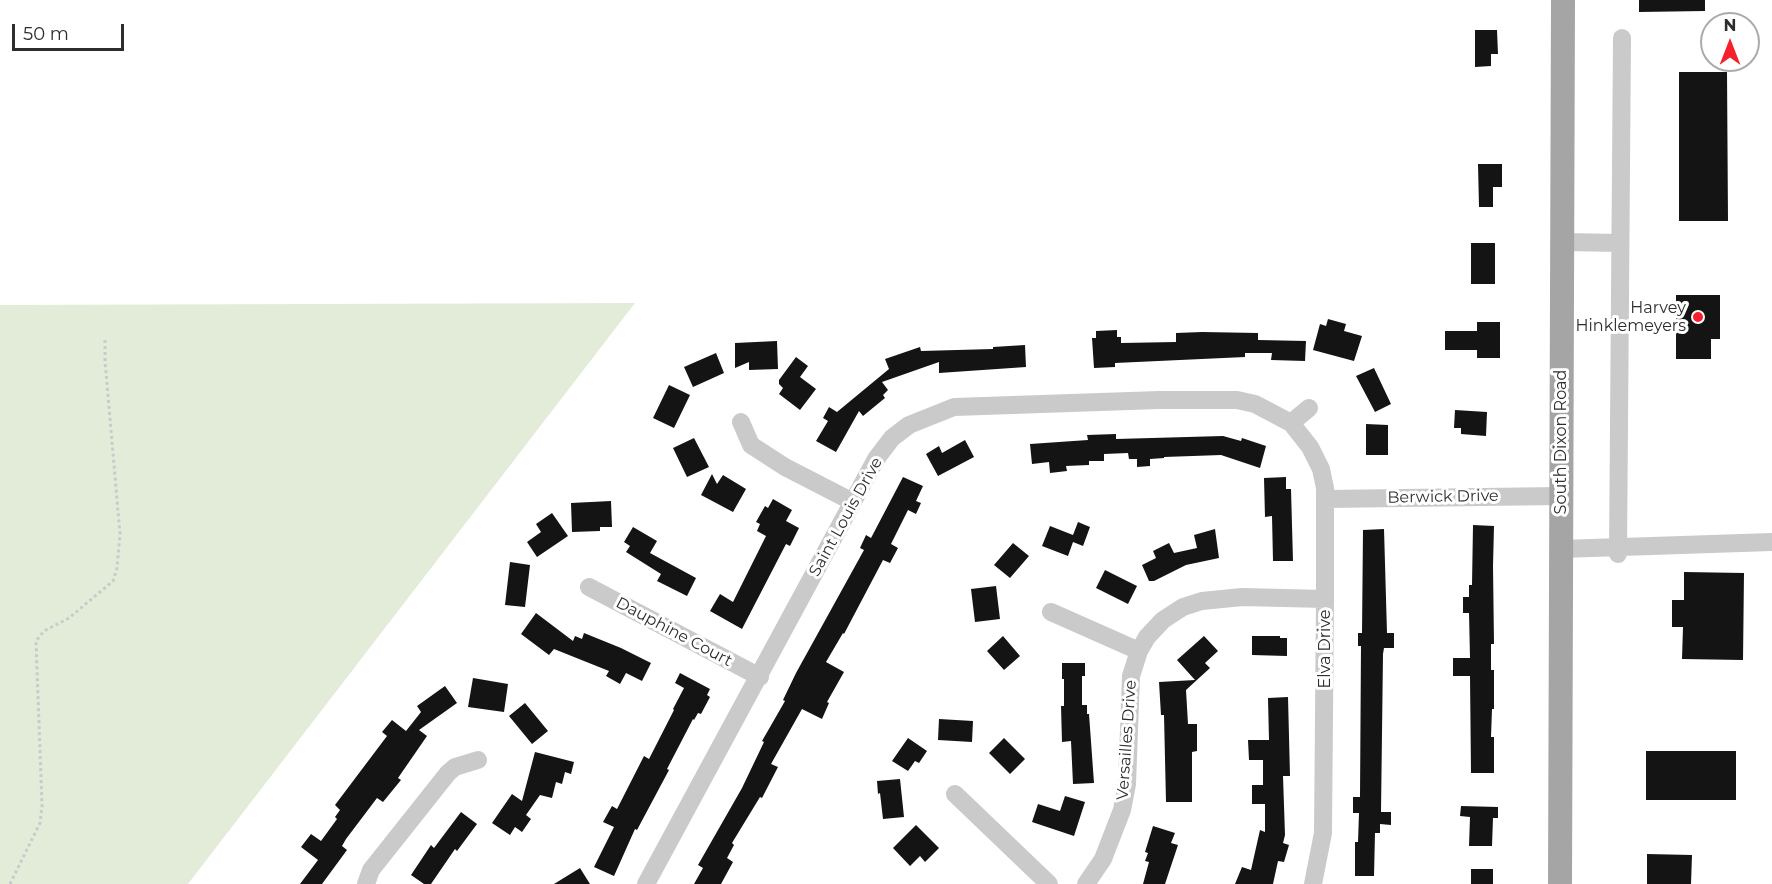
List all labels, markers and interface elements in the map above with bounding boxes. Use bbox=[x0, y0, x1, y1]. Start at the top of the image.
scale bar bbox=[15, 12, 128, 50]
north arrow bbox=[1700, 12, 1760, 72]
text: N bbox=[1724, 16, 1736, 35]
text: 50 m bbox=[23, 23, 69, 45]
place label: Harvey Hinklemeyers bbox=[1576, 298, 1686, 336]
marker: Harvey Hinklemeyers bbox=[1691, 310, 1705, 324]
street label: South Dixon Road bbox=[1551, 370, 1571, 514]
street label: Saint Louis Drive bbox=[805, 454, 887, 580]
street label: Berwick Drive bbox=[1387, 486, 1499, 508]
street label: Dauphine Court bbox=[613, 593, 735, 671]
street label: Elva Drive bbox=[1315, 610, 1335, 688]
street label: Versailles Drive bbox=[1113, 679, 1141, 801]

